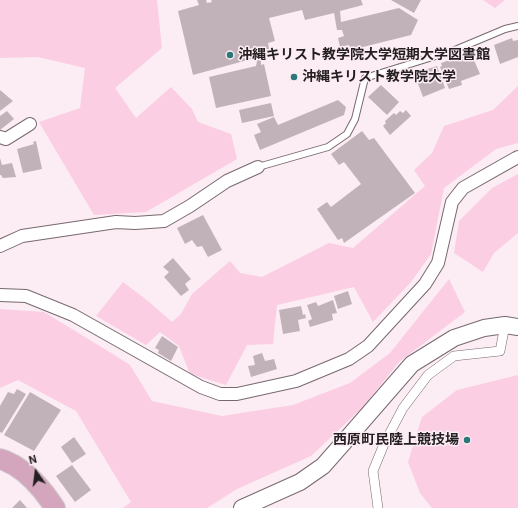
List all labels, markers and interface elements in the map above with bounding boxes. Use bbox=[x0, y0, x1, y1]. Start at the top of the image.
place label: 沖縄キリスト教学院大学短期大学図書館 bbox=[238, 47, 490, 63]
marker: 沖縄キリスト教学院大学短期大学図書館 bbox=[225, 50, 235, 60]
place label: 沖縄キリスト教学院大学 bbox=[302, 69, 456, 85]
marker: 沖縄キリスト教学院大学 bbox=[289, 72, 299, 82]
place label: 西原町民陸上競技場 bbox=[333, 432, 459, 448]
marker: 西原町民陸上競技場 bbox=[462, 435, 472, 445]
north arrow bbox=[16, 452, 56, 492]
text: N bbox=[28, 453, 38, 467]

